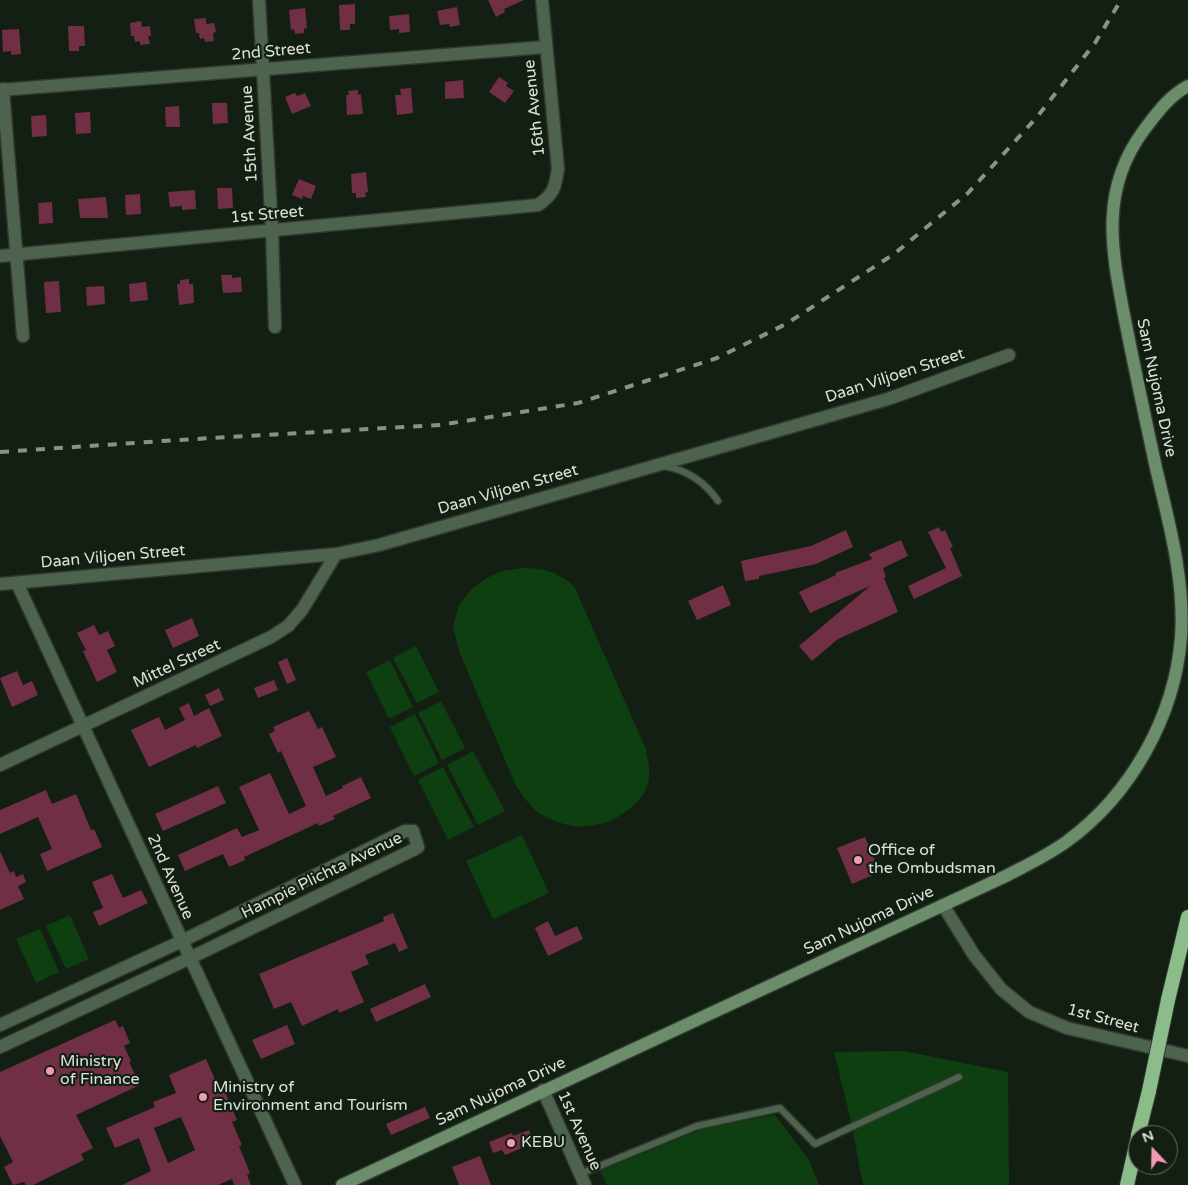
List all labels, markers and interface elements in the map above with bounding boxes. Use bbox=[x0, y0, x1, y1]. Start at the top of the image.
street label: 2nd Street bbox=[230, 39, 312, 65]
street label: 16th Avenue bbox=[520, 59, 550, 157]
street label: 15th Avenue bbox=[238, 85, 262, 183]
street label: 1st Street bbox=[229, 202, 305, 228]
street label: Sam Nujoma Drive bbox=[1132, 317, 1180, 459]
street label: Daan Viljoen Street bbox=[823, 344, 967, 408]
street label: Daan Viljoen Street bbox=[436, 461, 580, 519]
street label: Daan Viljoen Street bbox=[40, 541, 186, 573]
street label: Mittel Street bbox=[130, 635, 224, 693]
street label: Hampie Plichta Avenue bbox=[239, 829, 405, 923]
street label: 2nd Avenue bbox=[143, 831, 197, 923]
place label: Office of the Ombudsman bbox=[868, 841, 996, 879]
marker: Office of the Ombudsman bbox=[852, 854, 864, 866]
street label: Sam Nujoma Drive bbox=[801, 882, 937, 960]
street label: 1st Street bbox=[1065, 1000, 1141, 1038]
place label: Ministry of Finance bbox=[60, 1052, 139, 1090]
street label: Sam Nujoma Drive bbox=[433, 1053, 569, 1131]
marker: Ministry of Finance bbox=[44, 1065, 56, 1077]
place label: Ministry of Environment and Tourism bbox=[213, 1078, 408, 1116]
street label: 1st Avenue bbox=[553, 1088, 605, 1174]
marker: Ministry of Environment and Tourism bbox=[197, 1091, 209, 1103]
north arrow bbox=[1128, 1125, 1178, 1175]
text: N bbox=[1140, 1127, 1156, 1146]
place label: KEBU bbox=[521, 1133, 565, 1153]
marker: KEBU bbox=[505, 1137, 517, 1149]

